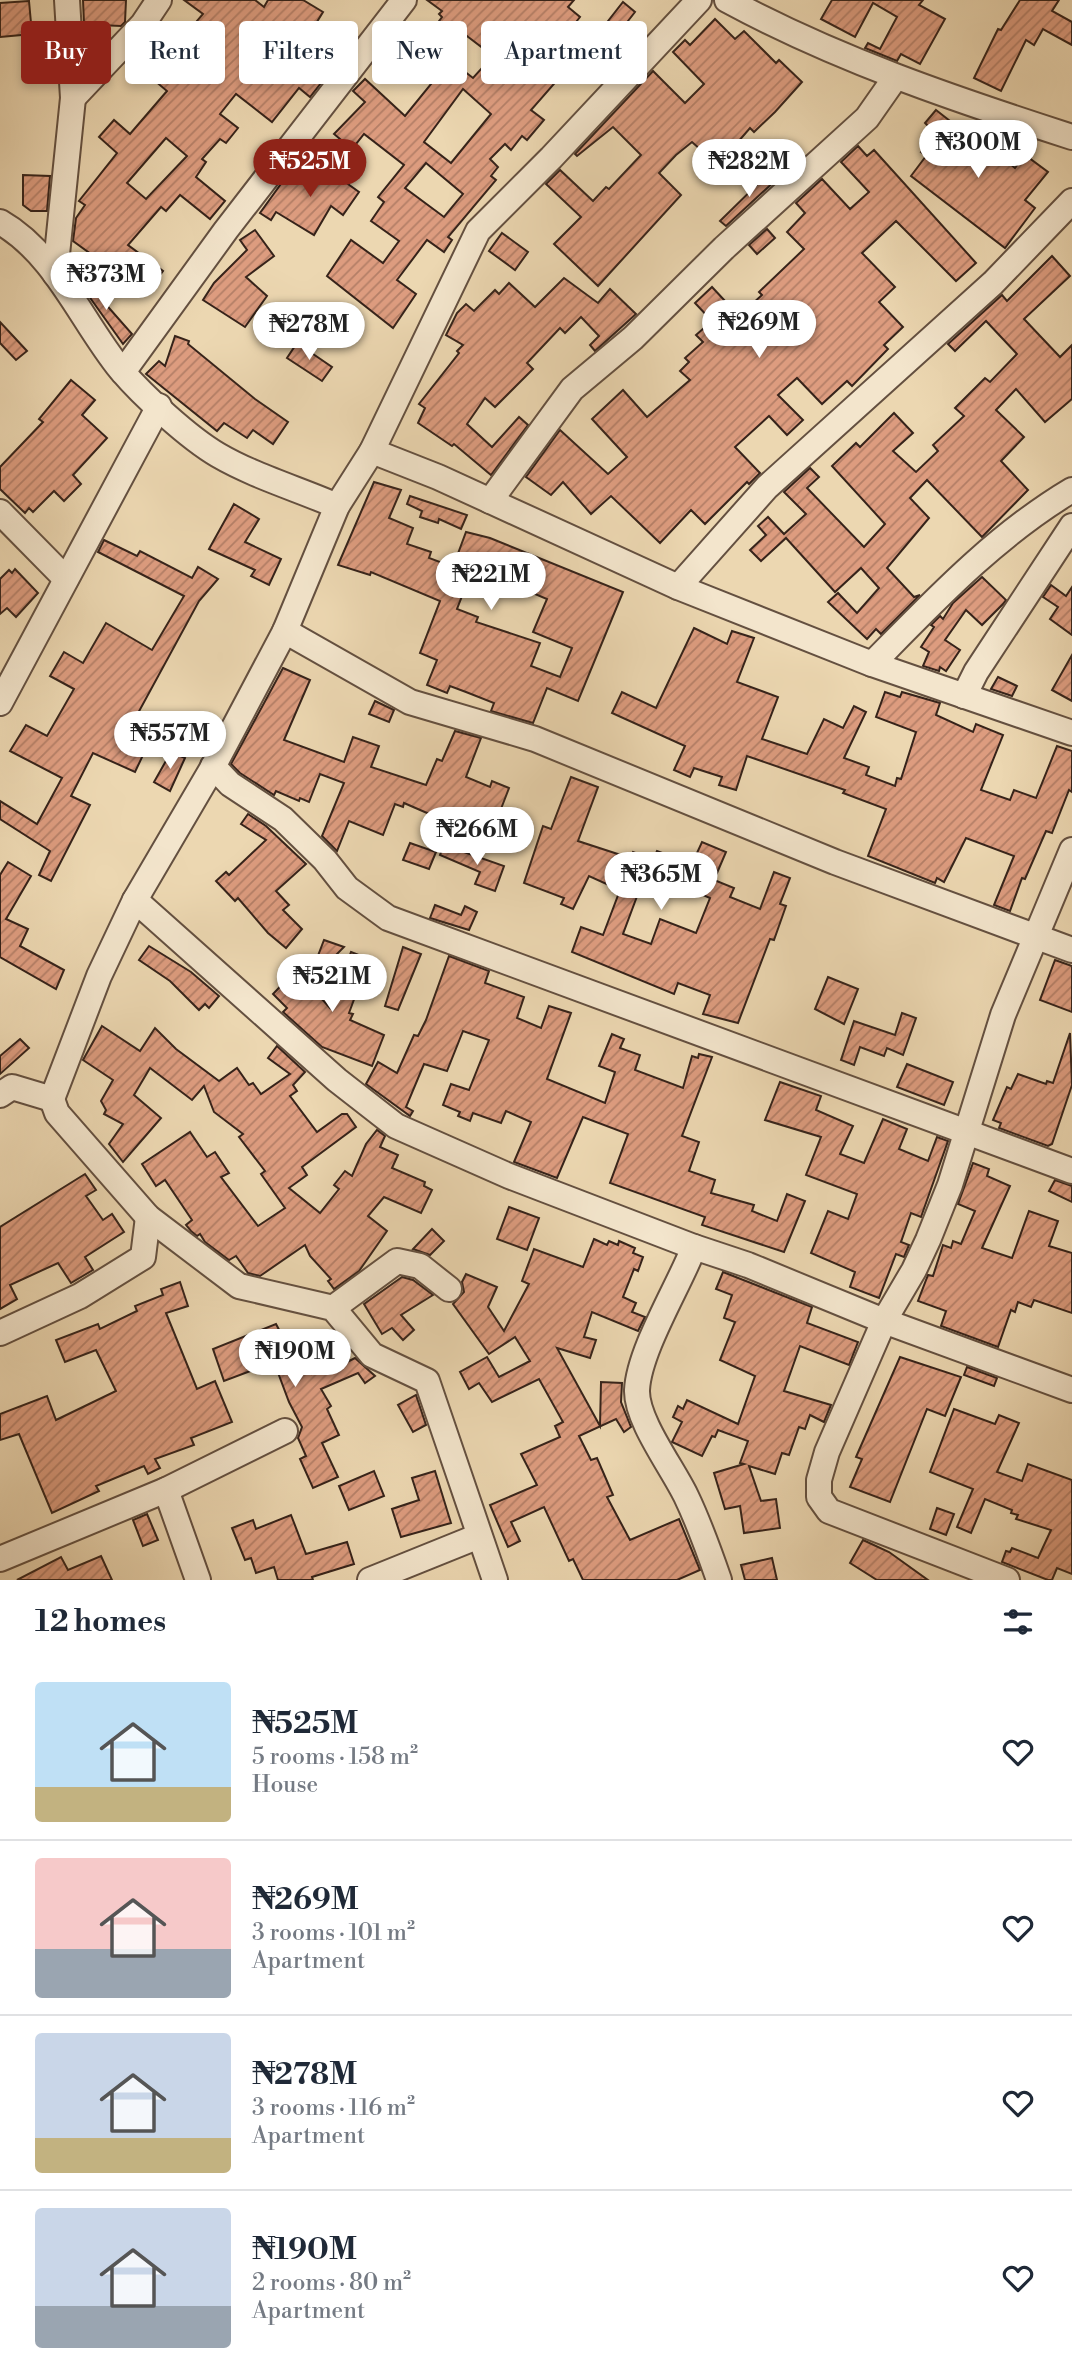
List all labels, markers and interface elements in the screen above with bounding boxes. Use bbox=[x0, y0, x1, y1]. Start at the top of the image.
chip: Buy bbox=[21, 21, 111, 84]
chip: Rent bbox=[125, 21, 225, 84]
chip: Filters bbox=[239, 21, 358, 84]
chip: New bbox=[372, 21, 467, 84]
chip: Apartment bbox=[481, 21, 647, 84]
pin: ₦300M bbox=[929, 120, 1027, 180]
text: ₦300M bbox=[935, 129, 1021, 157]
pin: ₦525M bbox=[261, 140, 359, 199]
pin: ₦282M bbox=[700, 140, 798, 199]
text: ₦525M bbox=[269, 148, 351, 176]
text: ₦282M bbox=[708, 148, 790, 176]
pin: ₦373M bbox=[57, 252, 155, 312]
text: ₦373M bbox=[67, 261, 145, 289]
pin: ₦269M bbox=[710, 300, 808, 360]
pin: ₦278M bbox=[260, 302, 358, 362]
text: ₦269M bbox=[718, 309, 800, 337]
text: ₦278M bbox=[269, 311, 349, 339]
pin: ₦221M bbox=[442, 552, 540, 612]
text: ₦221M bbox=[452, 561, 530, 589]
pin: ₦557M bbox=[121, 712, 219, 771]
text: ₦557M bbox=[130, 720, 210, 748]
pin: ₦266M bbox=[428, 808, 526, 867]
text: ₦266M bbox=[436, 816, 518, 844]
pin: ₦365M bbox=[612, 852, 710, 912]
text: ₦365M bbox=[620, 861, 702, 889]
pin: ₦521M bbox=[283, 954, 381, 1014]
text: ₦521M bbox=[293, 963, 371, 991]
pin: ₦190M bbox=[246, 1330, 344, 1389]
text: ₦190M bbox=[255, 1338, 335, 1366]
text: 12 homes bbox=[35, 1603, 166, 1641]
icon: filters bbox=[999, 1603, 1037, 1641]
text: ₦525M bbox=[252, 1705, 358, 1743]
icon: home bbox=[91, 1710, 175, 1794]
icon: heart bbox=[999, 1733, 1037, 1771]
text: 5 rooms · 158 m² bbox=[252, 1743, 418, 1771]
text: House bbox=[252, 1771, 318, 1799]
text: ₦269M bbox=[252, 1881, 359, 1919]
icon: home bbox=[91, 1886, 175, 1970]
icon: heart bbox=[999, 1909, 1037, 1947]
text: 3 rooms · 101 m² bbox=[252, 1919, 415, 1947]
text: Apartment bbox=[252, 1947, 365, 1975]
text: ₦278M bbox=[252, 2056, 357, 2094]
icon: home bbox=[91, 2061, 175, 2145]
icon: heart bbox=[999, 2084, 1037, 2122]
text: 3 rooms · 116 m² bbox=[252, 2094, 415, 2122]
text: Apartment bbox=[252, 2122, 365, 2150]
text: ₦190M bbox=[252, 2231, 357, 2269]
icon: home bbox=[91, 2236, 175, 2320]
icon: heart bbox=[999, 2259, 1037, 2297]
text: 2 rooms · 80 m² bbox=[252, 2269, 411, 2297]
text: Apartment bbox=[252, 2297, 365, 2325]

